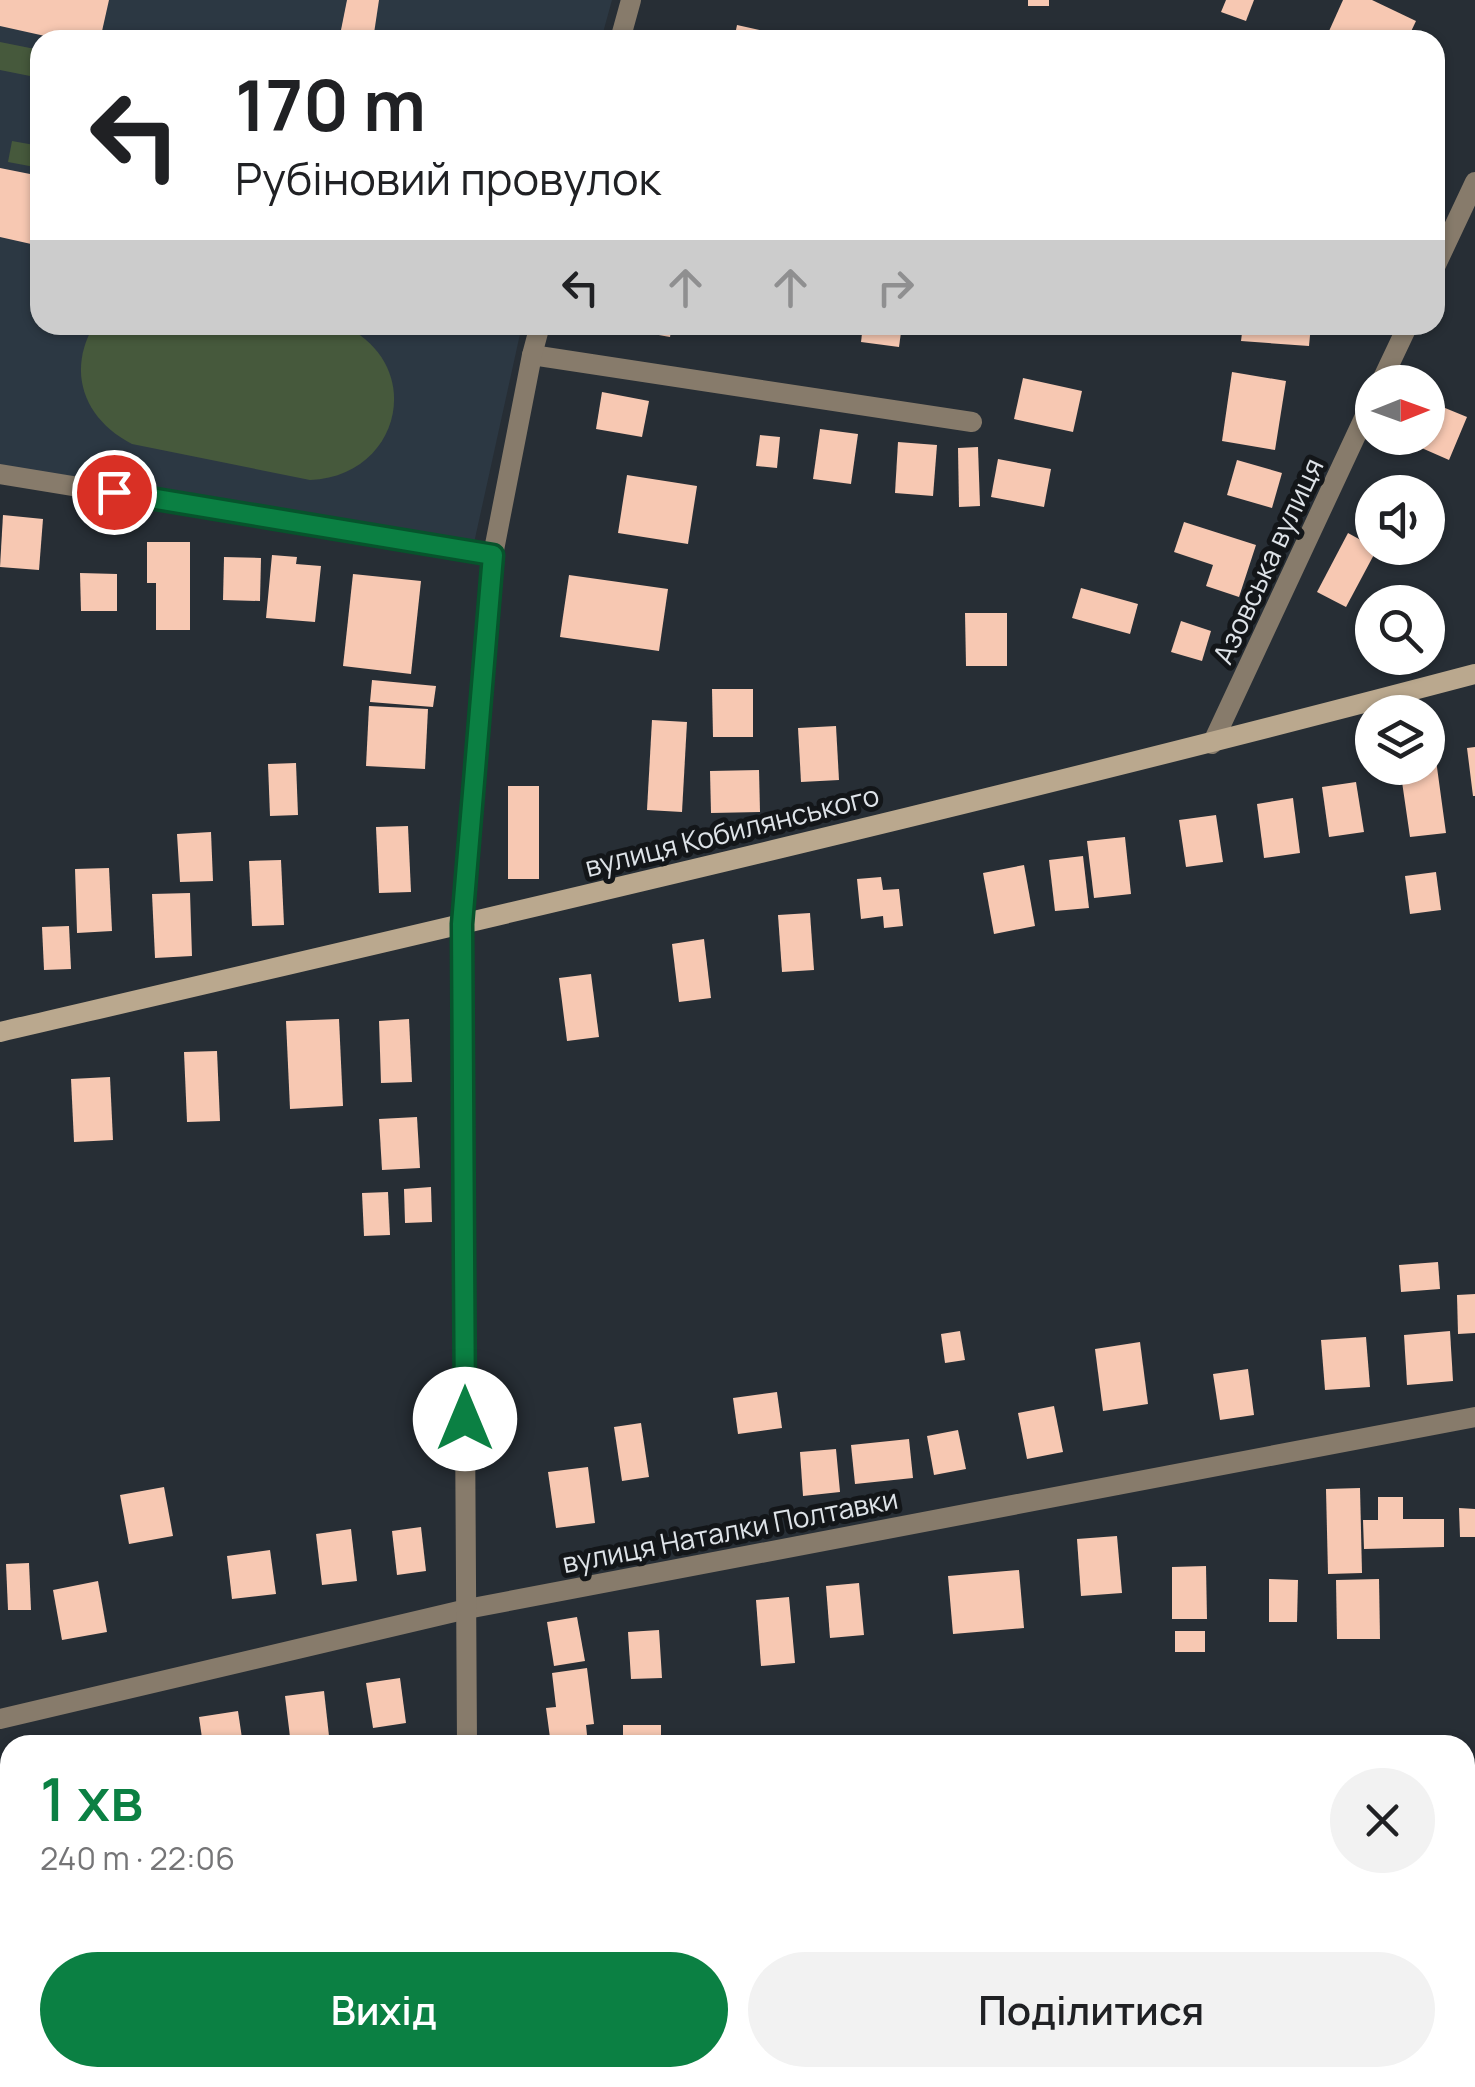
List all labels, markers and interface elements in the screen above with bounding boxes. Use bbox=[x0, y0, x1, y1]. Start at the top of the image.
text: 170 m bbox=[235, 56, 426, 152]
icon: left bbox=[70, 70, 200, 200]
text: Рубіновий провулок bbox=[235, 147, 661, 209]
icon: left bbox=[553, 260, 608, 315]
icon: ahead bbox=[658, 260, 713, 315]
icon: ahead bbox=[763, 260, 818, 315]
icon: right bbox=[868, 260, 923, 315]
north arrow bbox=[1355, 365, 1445, 455]
map controls bbox=[1355, 365, 1445, 785]
pin bbox=[72, 450, 157, 535]
street label: Азовська вулиця bbox=[1203, 451, 1331, 670]
icon: arrive bbox=[87, 465, 142, 520]
button: sound bbox=[1355, 475, 1445, 565]
button: search bbox=[1355, 585, 1445, 675]
button: layers bbox=[1355, 695, 1445, 785]
street label: вулиця Кобилянського bbox=[581, 775, 883, 885]
position arrow bbox=[413, 1367, 517, 1471]
street label: вулиця Наталки Полтавки bbox=[559, 1479, 901, 1581]
text: 1 хв bbox=[40, 1757, 143, 1839]
button: close bbox=[1330, 1768, 1435, 1873]
text: 240 m · 22:06 bbox=[40, 1836, 235, 1880]
button: Вихід bbox=[40, 1952, 728, 2067]
button: Поділитися bbox=[748, 1952, 1435, 2067]

